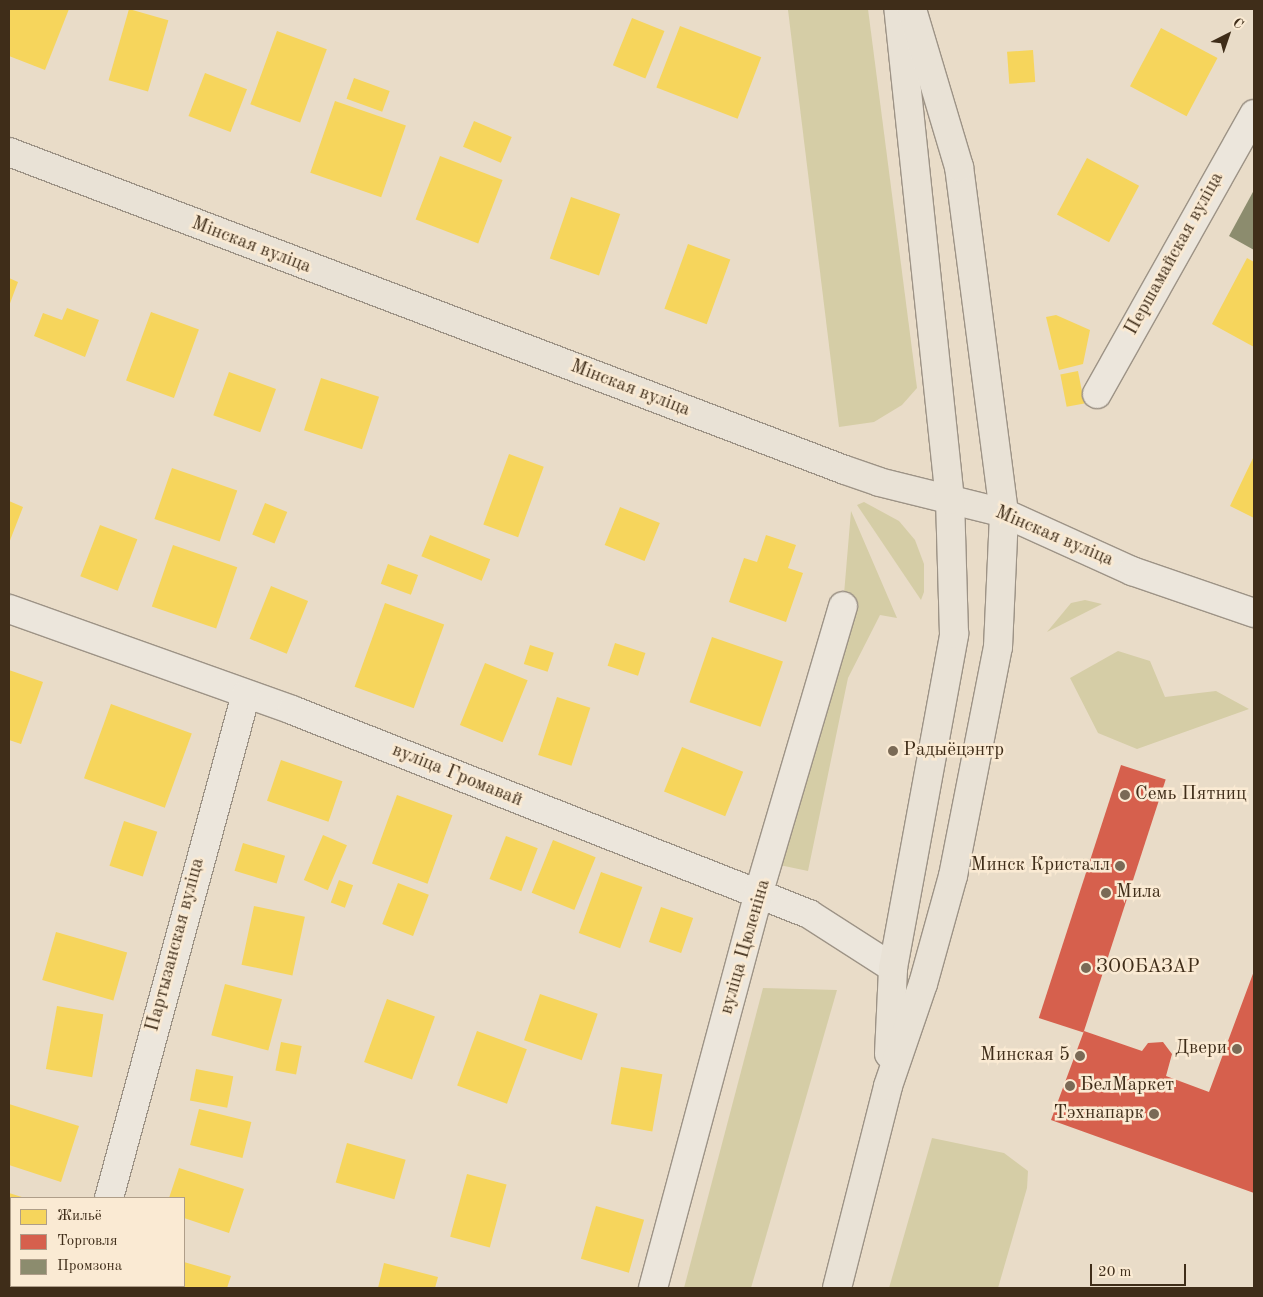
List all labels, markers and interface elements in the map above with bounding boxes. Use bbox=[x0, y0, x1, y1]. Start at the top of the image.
north arrow bbox=[1203, 10, 1253, 60]
text: С bbox=[1230, 15, 1246, 32]
street label: Першамайская вуліца bbox=[1121, 168, 1229, 340]
street label: Мінская вуліца bbox=[188, 213, 314, 279]
street label: Мінская вуліца bbox=[567, 356, 693, 422]
street label: Мінская вуліца bbox=[991, 502, 1117, 572]
street label: вуліца Громавай bbox=[388, 739, 526, 813]
place label: Радыёцэнтр bbox=[903, 740, 1004, 762]
marker: Радыёцэнтр bbox=[887, 745, 899, 757]
place label: Семь Пятниц bbox=[1135, 784, 1246, 806]
marker: Семь Пятниц bbox=[1119, 789, 1131, 801]
place label: Минск Кристалл bbox=[971, 855, 1110, 877]
street label: Партызанская вуліца bbox=[142, 856, 210, 1034]
marker: Минск Кристалл bbox=[1114, 860, 1126, 872]
street label: вуліца Цюленіна bbox=[716, 877, 776, 1017]
place label: Мила bbox=[1116, 882, 1161, 904]
marker: Мила bbox=[1100, 887, 1112, 899]
place label: ЗООБАЗАР bbox=[1096, 957, 1200, 979]
marker: ЗООБАЗАР bbox=[1080, 962, 1092, 974]
place label: Двери bbox=[1175, 1038, 1227, 1060]
marker: Двери bbox=[1231, 1043, 1243, 1055]
place label: Минская 5 bbox=[980, 1045, 1070, 1067]
marker: Минская 5 bbox=[1074, 1050, 1086, 1062]
place label: БелМаркет bbox=[1080, 1075, 1174, 1097]
marker: БелМаркет bbox=[1064, 1080, 1076, 1092]
place label: Тэхнапарк bbox=[1054, 1103, 1144, 1125]
marker: Тэхнапарк bbox=[1148, 1108, 1160, 1120]
legend bbox=[10, 1197, 185, 1287]
text: Жильё bbox=[57, 1209, 102, 1224]
text: Торговля bbox=[57, 1234, 118, 1249]
scale bar bbox=[1093, 1254, 1189, 1286]
text: Промзона bbox=[57, 1259, 122, 1274]
text: 20 m bbox=[1098, 1265, 1132, 1280]

